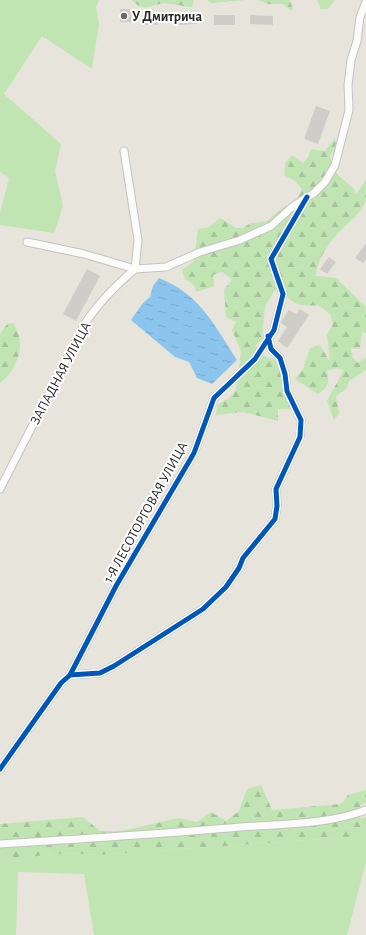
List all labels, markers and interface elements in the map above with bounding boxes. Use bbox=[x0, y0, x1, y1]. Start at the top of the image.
place label: У Дмитрича bbox=[132, 10, 202, 24]
marker: У Дмитрича bbox=[119, 11, 129, 21]
street label: ЗАПАДНАЯ УЛИЦА bbox=[28, 320, 94, 427]
street label: 1-Я ЛЕСОТОРГОВАЯ УЛИЦА bbox=[101, 440, 190, 585]

